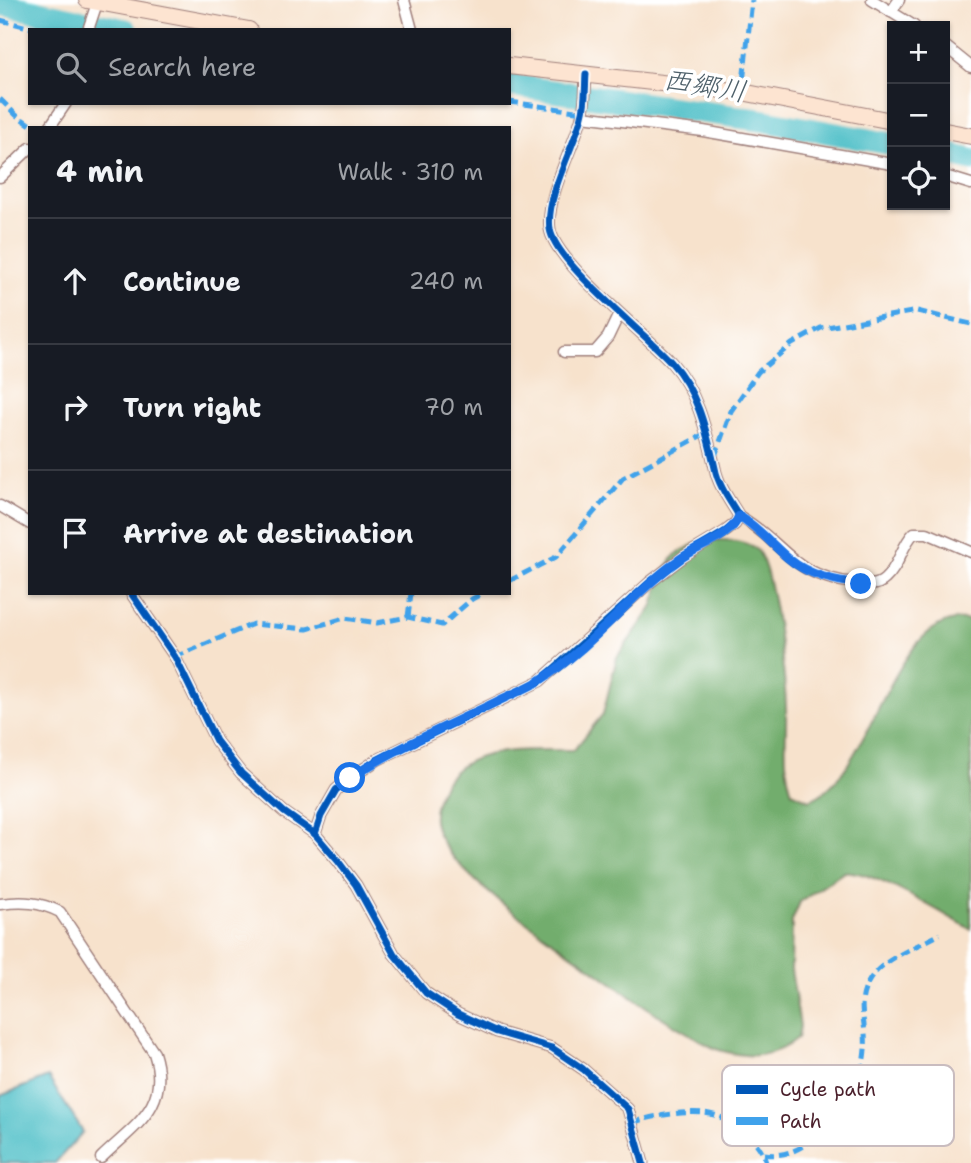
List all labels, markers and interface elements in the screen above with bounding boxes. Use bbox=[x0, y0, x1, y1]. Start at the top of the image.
map controls bbox=[887, 21, 950, 210]
button: + bbox=[887, 21, 950, 84]
search box bbox=[28, 28, 511, 105]
icon: search bbox=[52, 48, 90, 86]
text: Search here bbox=[108, 49, 257, 84]
water label: 西郷川 bbox=[661, 60, 749, 110]
button: − bbox=[887, 84, 950, 147]
button: locate bbox=[887, 147, 950, 210]
text: 4 min bbox=[56, 151, 143, 192]
text: Walk · 310 m bbox=[338, 157, 483, 187]
icon: ahead bbox=[56, 262, 94, 300]
text: Continue bbox=[123, 264, 241, 299]
text: 240 m bbox=[409, 266, 483, 296]
icon: right bbox=[56, 388, 94, 426]
text: Turn right bbox=[123, 390, 261, 425]
text: 70 m bbox=[424, 392, 483, 422]
icon: arrive bbox=[56, 514, 94, 552]
text: Arrive at destination bbox=[123, 516, 413, 551]
route end bbox=[845, 568, 876, 599]
route start bbox=[334, 762, 365, 793]
legend bbox=[722, 1065, 954, 1146]
text: Cycle path bbox=[780, 1077, 876, 1102]
text: Path bbox=[780, 1109, 822, 1134]

